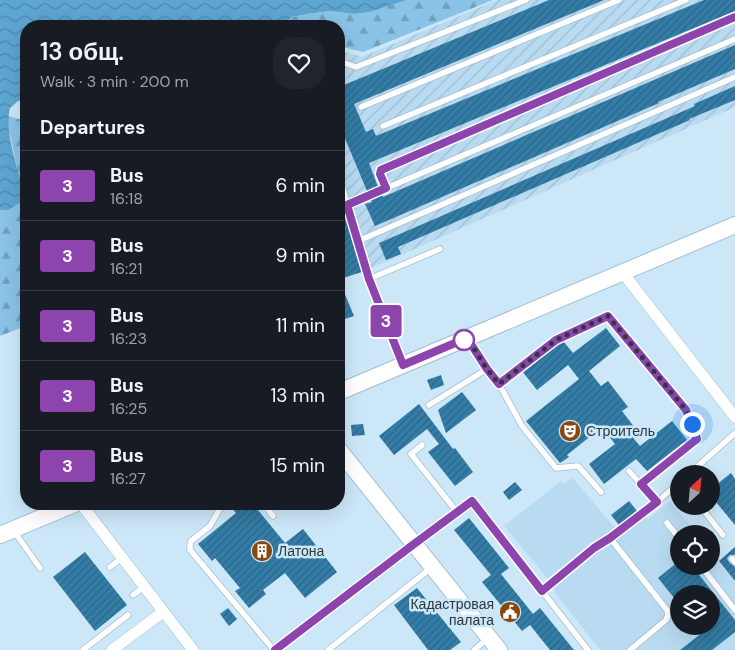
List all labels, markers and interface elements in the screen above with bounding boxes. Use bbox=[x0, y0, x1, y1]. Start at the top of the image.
text: 13 общ. bbox=[40, 36, 124, 67]
button: heart bbox=[273, 37, 325, 89]
text: Walk · 3 min · 200 m bbox=[40, 71, 189, 92]
text: Departures bbox=[40, 115, 145, 140]
text: Bus bbox=[110, 163, 144, 188]
text: 6 min bbox=[276, 173, 325, 198]
text: 3 bbox=[62, 174, 73, 198]
text: 16:18 bbox=[110, 188, 143, 209]
text: Bus bbox=[110, 233, 144, 258]
text: 9 min bbox=[276, 243, 325, 268]
text: 3 bbox=[62, 244, 73, 268]
text: 16:21 bbox=[110, 258, 142, 279]
text: Bus bbox=[110, 303, 144, 328]
line badge: 3 bbox=[370, 305, 402, 337]
text: 3 bbox=[381, 309, 391, 333]
text: 11 min bbox=[276, 313, 325, 338]
text: 3 bbox=[62, 314, 73, 338]
text: 16:23 bbox=[110, 328, 147, 349]
unlabelled marker bbox=[453, 329, 475, 351]
text: Bus bbox=[110, 373, 144, 398]
text: 13 min bbox=[270, 383, 325, 408]
text: 3 bbox=[62, 384, 73, 408]
text: 16:25 bbox=[110, 398, 147, 419]
your location bbox=[680, 412, 705, 437]
theatre icon: Строитель bbox=[558, 419, 582, 443]
place label: Строитель bbox=[586, 422, 655, 440]
text: Bus bbox=[110, 443, 144, 468]
text: 15 min bbox=[270, 453, 325, 478]
text: 3 bbox=[62, 454, 73, 478]
north arrow bbox=[670, 465, 720, 515]
map controls bbox=[670, 465, 720, 635]
text: 16:27 bbox=[110, 468, 146, 489]
button: locate bbox=[670, 525, 720, 575]
building icon: Латона bbox=[250, 539, 274, 563]
place label: Латона bbox=[278, 542, 324, 560]
button: layers bbox=[670, 585, 720, 635]
place label: Кадастровая палата bbox=[410, 595, 494, 629]
public building icon: Кадастровая палата bbox=[498, 600, 522, 624]

